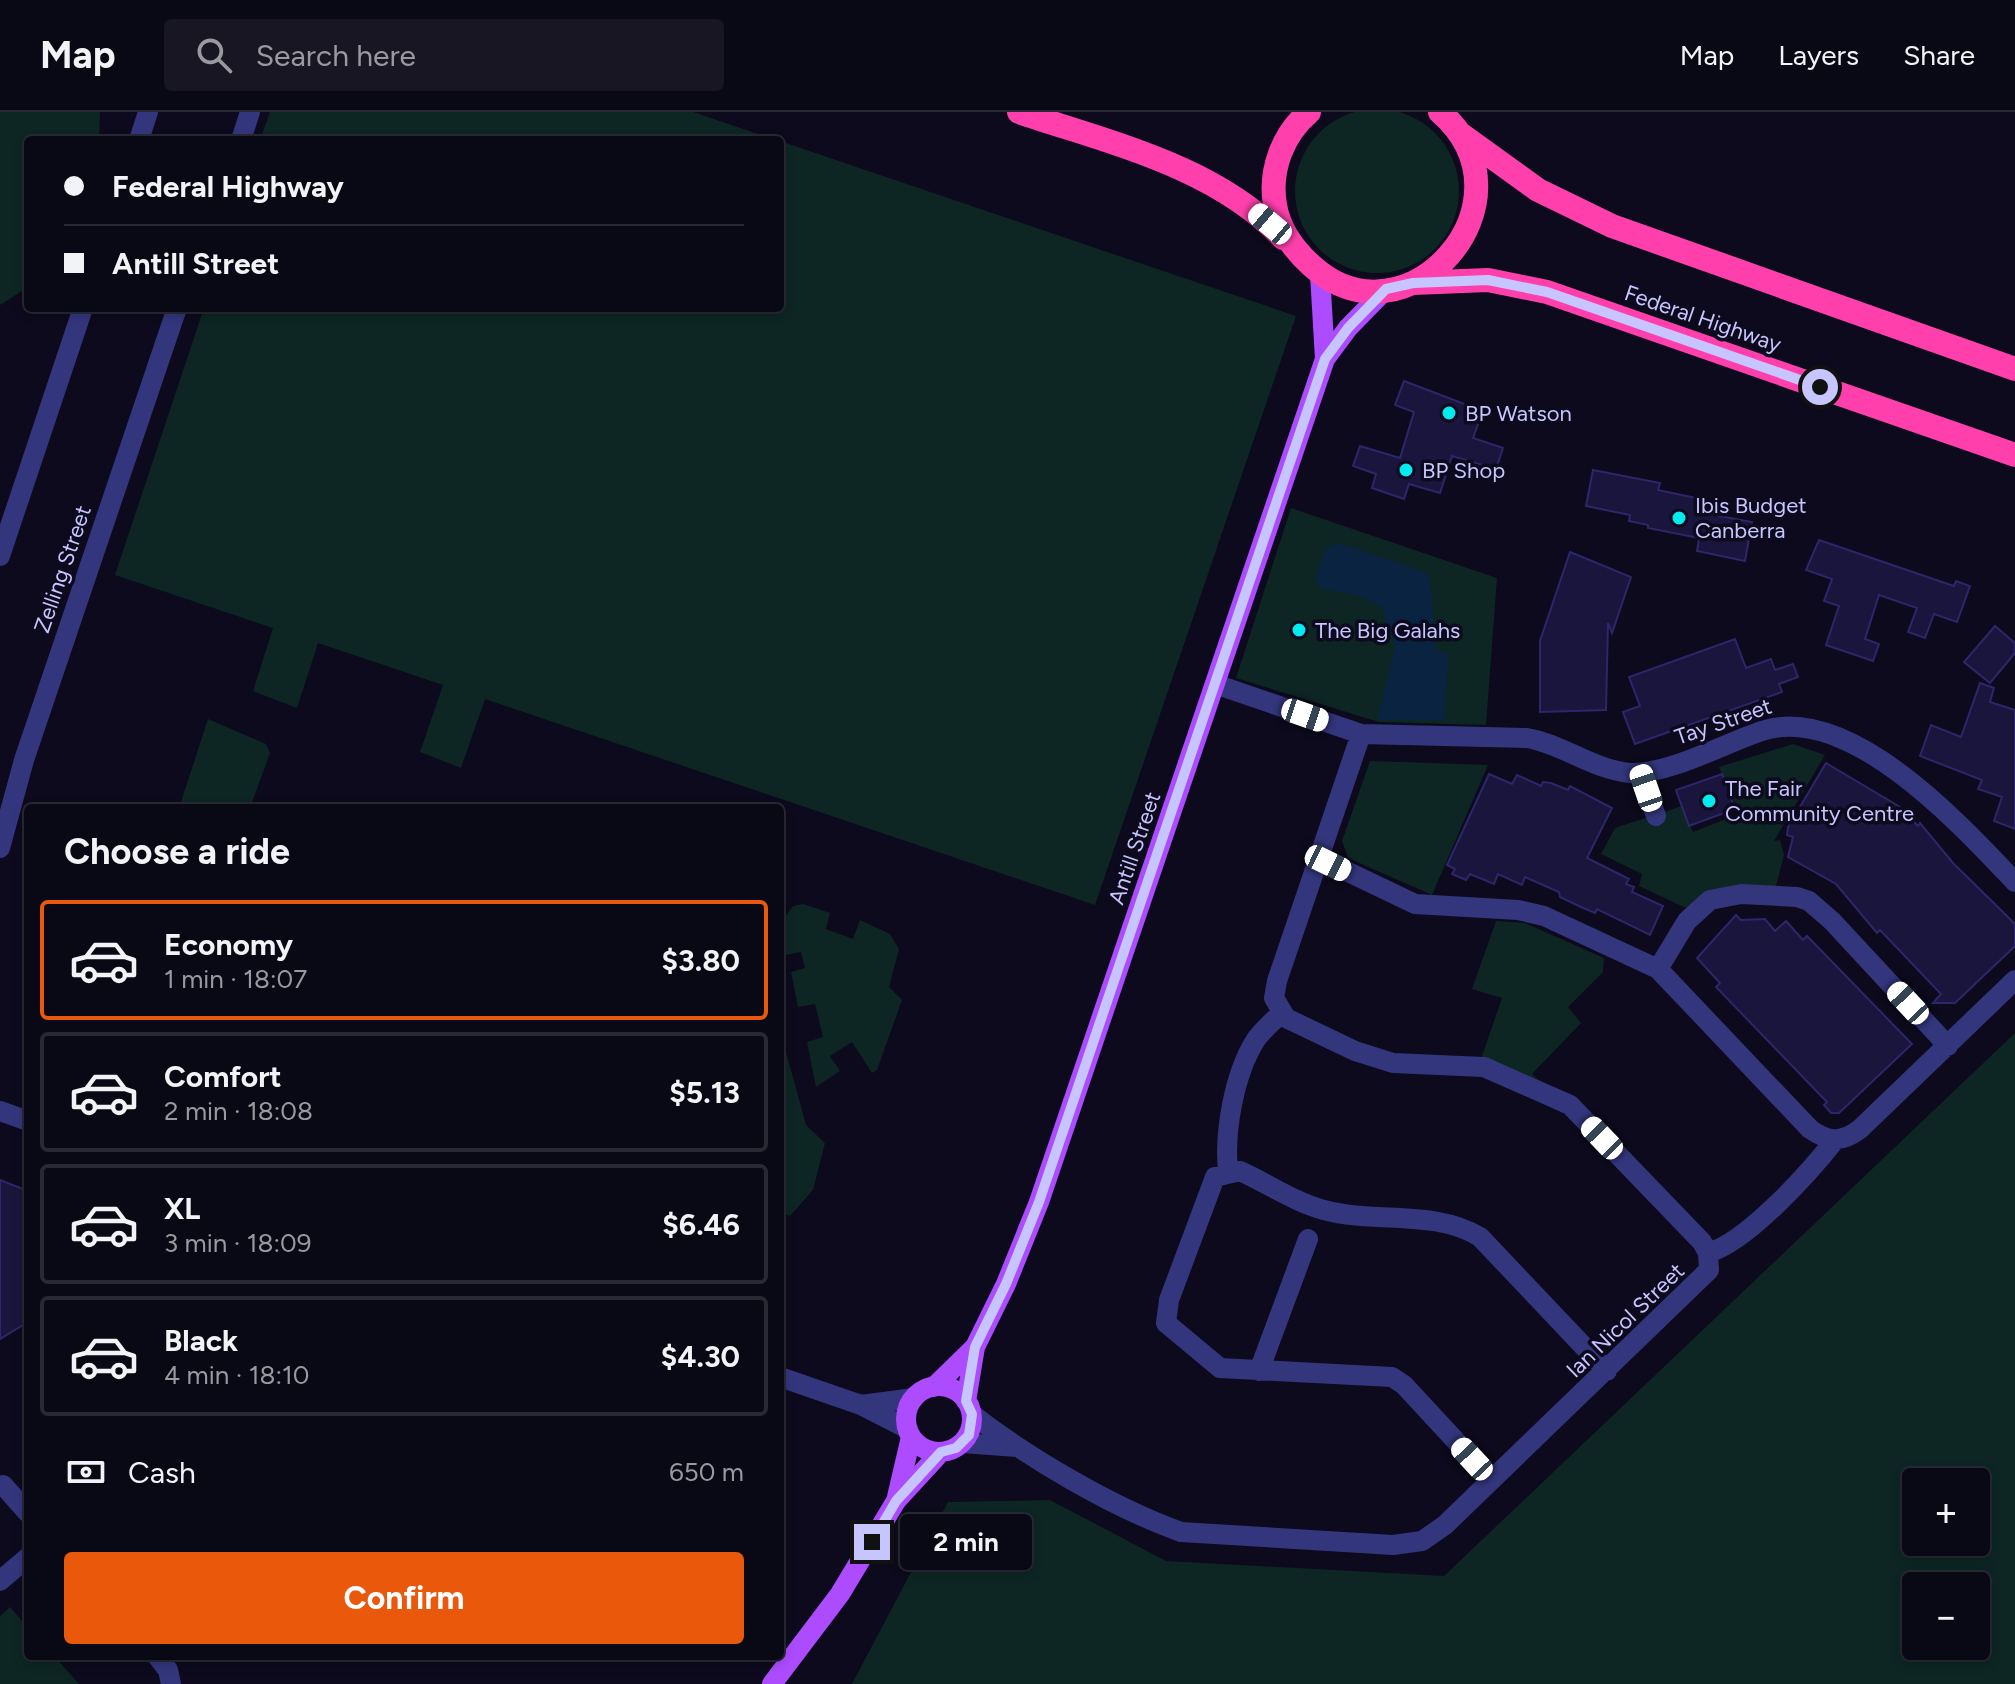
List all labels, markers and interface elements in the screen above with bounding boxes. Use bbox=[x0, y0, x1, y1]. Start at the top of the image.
search box bbox=[164, 19, 724, 91]
text: Map bbox=[40, 32, 116, 78]
icon: search bbox=[192, 33, 236, 77]
text: Search here bbox=[256, 37, 416, 74]
text: Map bbox=[1680, 38, 1734, 72]
text: Layers bbox=[1778, 38, 1859, 72]
text: Share bbox=[1903, 38, 1975, 72]
text: Federal Highway bbox=[112, 168, 344, 205]
car bbox=[1244, 199, 1296, 249]
text: Antill Street bbox=[112, 245, 279, 282]
street label: Federal Highway bbox=[1621, 279, 1785, 358]
route start bbox=[1802, 369, 1838, 405]
place label: BP Watson bbox=[1465, 400, 1572, 427]
marker: BP Watson bbox=[1440, 404, 1458, 422]
place label: BP Shop bbox=[1422, 457, 1505, 484]
marker: BP Shop bbox=[1397, 461, 1415, 479]
place label: Ibis Budget Canberra bbox=[1695, 492, 1807, 544]
street label: Zelling Street bbox=[28, 502, 97, 636]
marker: Ibis Budget Canberra bbox=[1670, 509, 1688, 527]
place label: The Big Galahs bbox=[1315, 617, 1460, 644]
marker: The Big Galahs bbox=[1290, 621, 1308, 639]
street label: Tay Street bbox=[1671, 692, 1775, 751]
car bbox=[1278, 696, 1332, 734]
car bbox=[1627, 761, 1665, 815]
place label: The Fair Community Centre bbox=[1725, 775, 1914, 827]
street label: Antill Street bbox=[1103, 788, 1166, 908]
marker: The Fair Community Centre bbox=[1700, 792, 1718, 810]
text: Choose a ride bbox=[64, 830, 290, 873]
car bbox=[1301, 842, 1355, 884]
icon: car bbox=[68, 924, 140, 996]
text: Economy bbox=[164, 926, 293, 963]
text: $3.80 bbox=[661, 942, 740, 979]
text: 1 min · 18:07 bbox=[164, 963, 307, 995]
car bbox=[1883, 977, 1933, 1029]
icon: car bbox=[68, 1056, 140, 1128]
text: Comfort bbox=[164, 1058, 282, 1095]
text: $5.13 bbox=[669, 1074, 740, 1111]
text: 2 min · 18:08 bbox=[164, 1095, 313, 1127]
car bbox=[1577, 1112, 1627, 1164]
icon: car bbox=[68, 1188, 140, 1260]
text: XL bbox=[164, 1190, 200, 1227]
text: $6.46 bbox=[662, 1206, 740, 1243]
text: 3 min · 18:09 bbox=[164, 1227, 311, 1259]
street label: Ian Nicol Street bbox=[1561, 1257, 1690, 1383]
icon: car bbox=[68, 1320, 140, 1392]
text: Black bbox=[164, 1322, 238, 1359]
text: $4.30 bbox=[661, 1338, 740, 1375]
text: 4 min · 18:10 bbox=[164, 1359, 309, 1391]
car bbox=[1447, 1433, 1497, 1485]
icon: cash bbox=[64, 1450, 108, 1494]
text: Cash bbox=[128, 1454, 196, 1491]
text: 650 m bbox=[669, 1456, 744, 1488]
map controls bbox=[1902, 1468, 1990, 1660]
button: + bbox=[1902, 1468, 1990, 1556]
callout: 2 min bbox=[900, 1514, 1032, 1570]
route end bbox=[854, 1524, 890, 1560]
text: 2 min bbox=[933, 1526, 999, 1558]
button: Confirm bbox=[64, 1552, 744, 1644]
button: − bbox=[1902, 1572, 1990, 1660]

